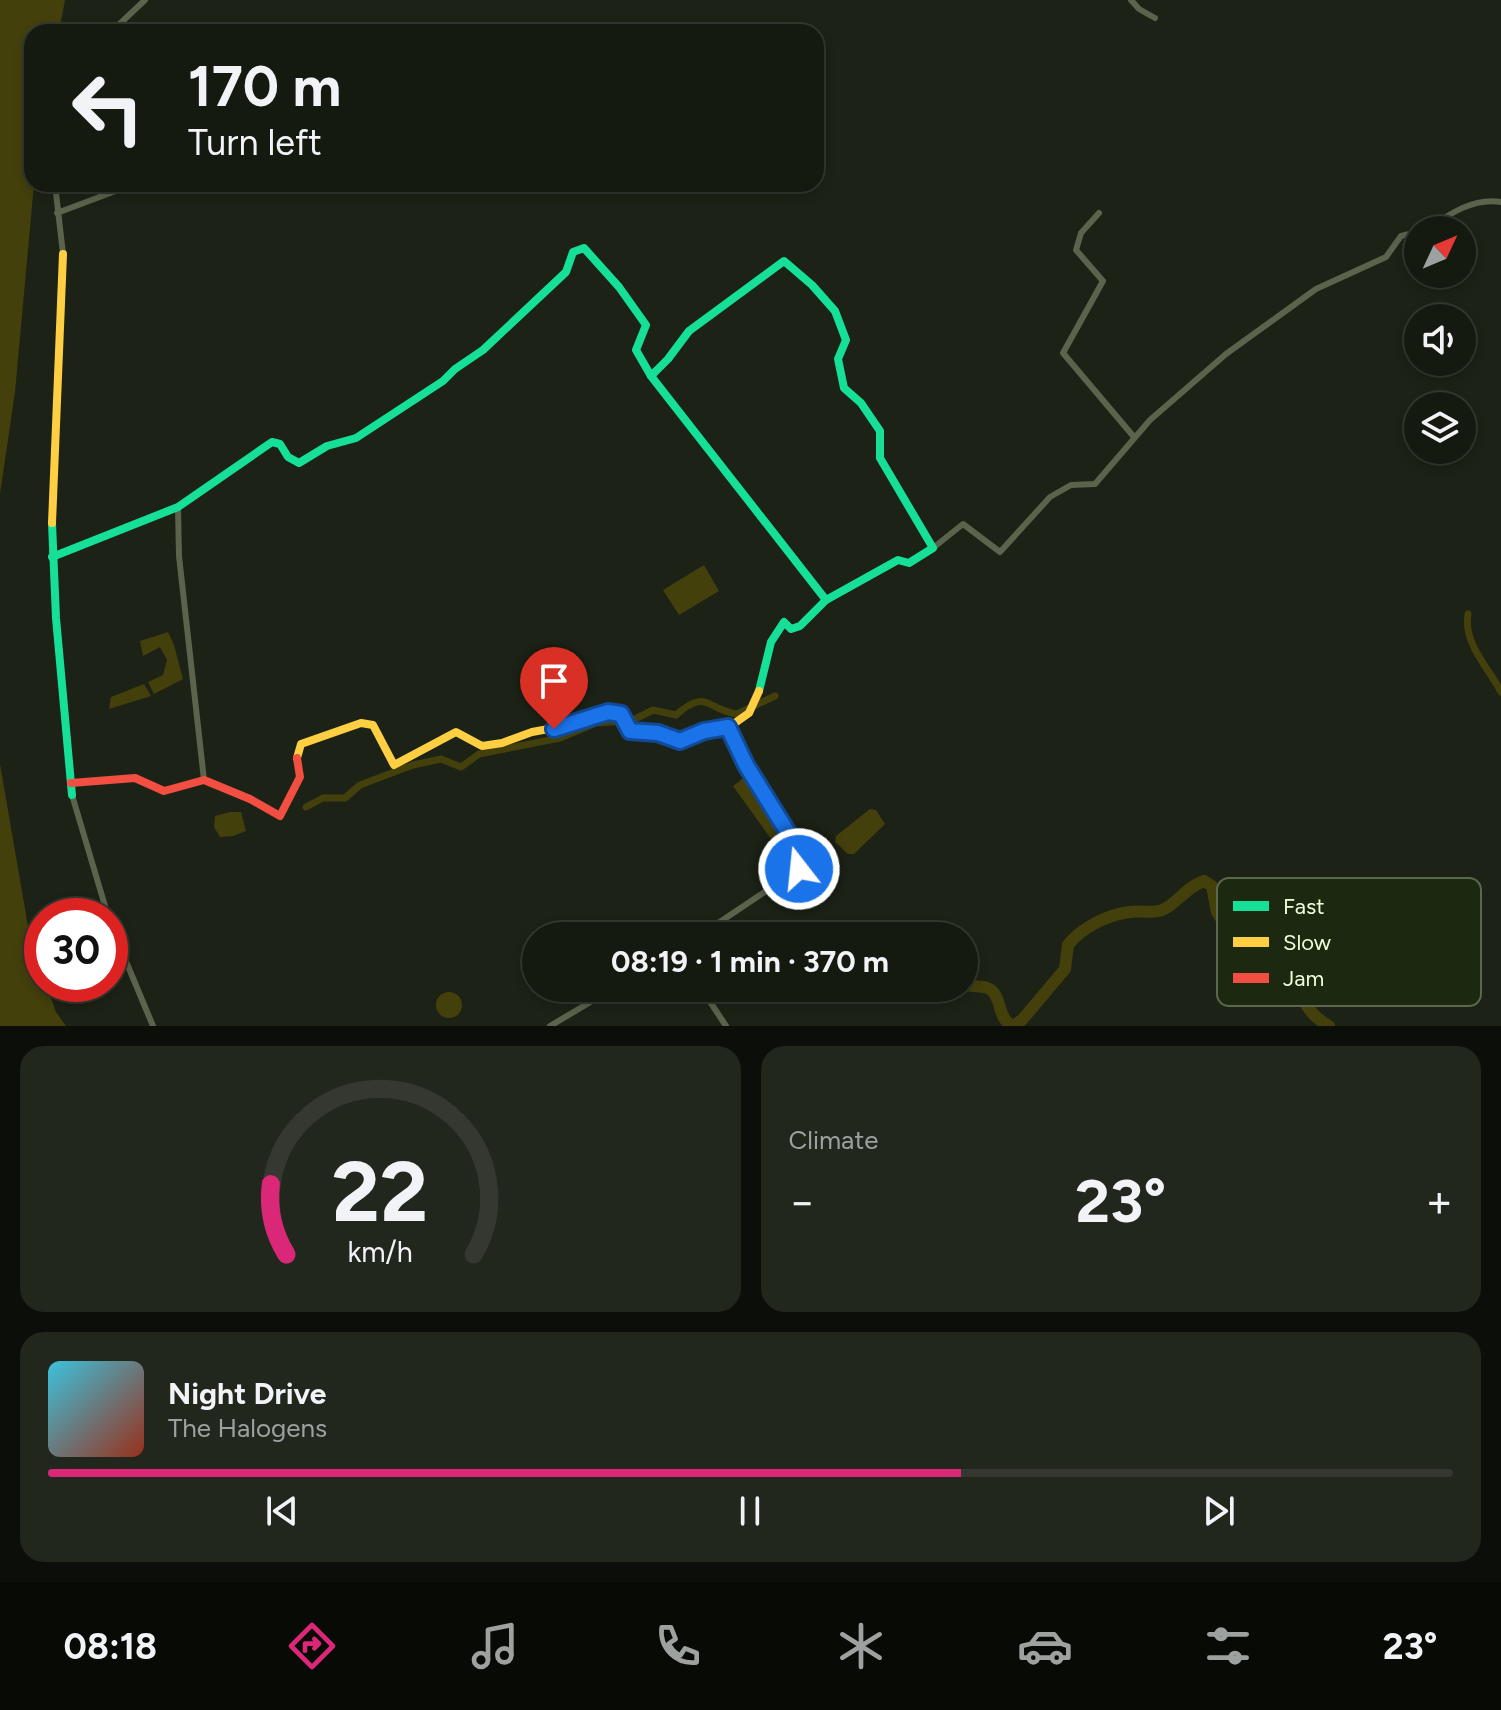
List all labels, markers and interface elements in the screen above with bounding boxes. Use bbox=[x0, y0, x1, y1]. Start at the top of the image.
text: 170 m bbox=[188, 53, 341, 120]
icon: left bbox=[56, 56, 160, 160]
text: Turn left bbox=[188, 121, 322, 164]
north arrow bbox=[1404, 216, 1476, 288]
map controls bbox=[1404, 216, 1476, 464]
button: sound bbox=[1404, 304, 1476, 376]
button: layers bbox=[1404, 392, 1476, 464]
pin bbox=[520, 647, 588, 729]
icon: arrive bbox=[532, 659, 576, 703]
position arrow bbox=[757, 827, 841, 911]
legend bbox=[1217, 878, 1481, 1006]
text: Fast bbox=[1283, 893, 1325, 920]
speed limit sign: 30 bbox=[24, 898, 128, 1002]
text: Slow bbox=[1283, 929, 1332, 956]
text: 08:19 · 1 min · 370 m bbox=[611, 943, 889, 980]
text: Jam bbox=[1283, 965, 1324, 992]
text: Climate bbox=[789, 1124, 878, 1156]
text: 22 bbox=[332, 1142, 428, 1242]
text: 23° bbox=[1075, 1165, 1166, 1237]
text: − bbox=[789, 1175, 816, 1228]
text: + bbox=[1426, 1175, 1453, 1228]
text: km/h bbox=[348, 1235, 413, 1269]
text: Night Drive bbox=[168, 1375, 326, 1412]
text: The Halogens bbox=[168, 1412, 327, 1444]
icon: previous bbox=[260, 1489, 304, 1533]
icon: pause bbox=[728, 1489, 772, 1533]
icon: next bbox=[1197, 1489, 1241, 1533]
icon: directions bbox=[284, 1618, 340, 1674]
icon: music bbox=[467, 1618, 523, 1674]
icon: phone bbox=[650, 1618, 706, 1674]
icon: climate bbox=[833, 1618, 889, 1674]
icon: car bbox=[1017, 1618, 1073, 1674]
icon: filters bbox=[1200, 1618, 1256, 1674]
text: 08:18 bbox=[64, 1625, 157, 1668]
text: 23° bbox=[1383, 1625, 1437, 1668]

